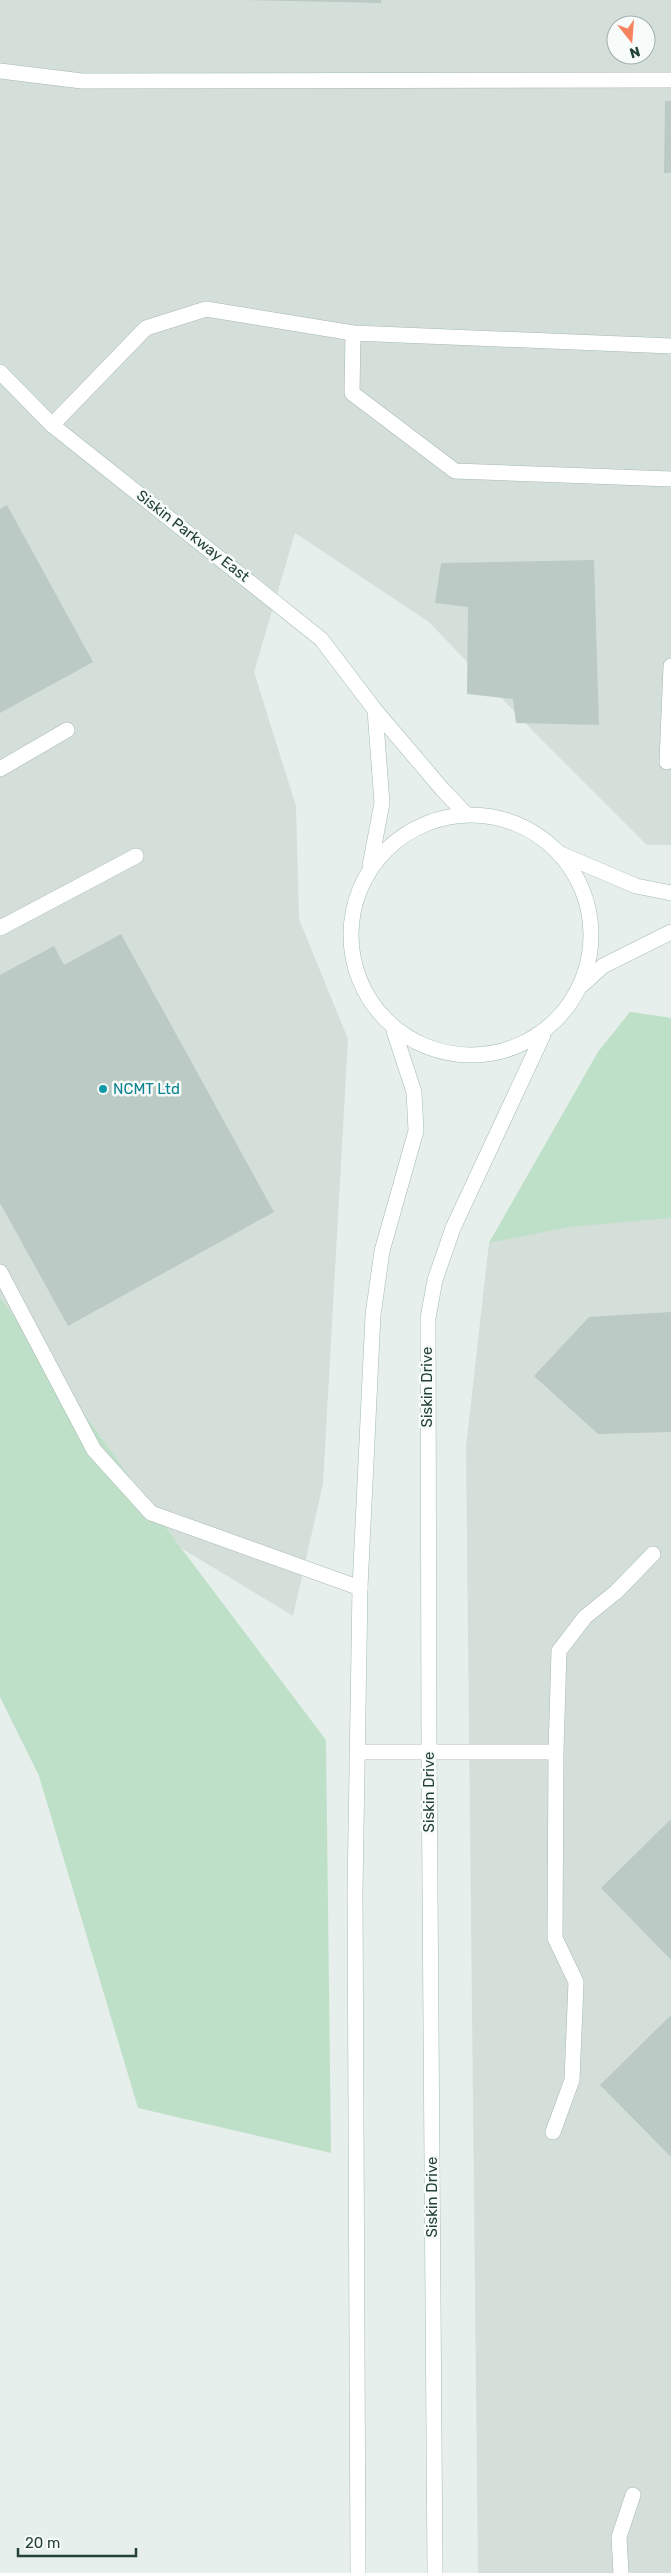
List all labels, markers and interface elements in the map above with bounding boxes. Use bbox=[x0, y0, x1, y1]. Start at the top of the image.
north arrow bbox=[606, 15, 656, 65]
text: N bbox=[627, 42, 642, 62]
street label: Siskin Parkway East bbox=[133, 486, 253, 586]
place label: NCMT Ltd bbox=[113, 1080, 180, 1098]
marker: NCMT Ltd bbox=[97, 1083, 109, 1095]
street label: Siskin Drive bbox=[418, 1347, 436, 1427]
street label: Siskin Drive bbox=[420, 1752, 438, 1832]
street label: Siskin Drive bbox=[423, 2157, 441, 2237]
scale bar bbox=[18, 2526, 135, 2558]
text: 20 m bbox=[25, 2534, 60, 2552]

